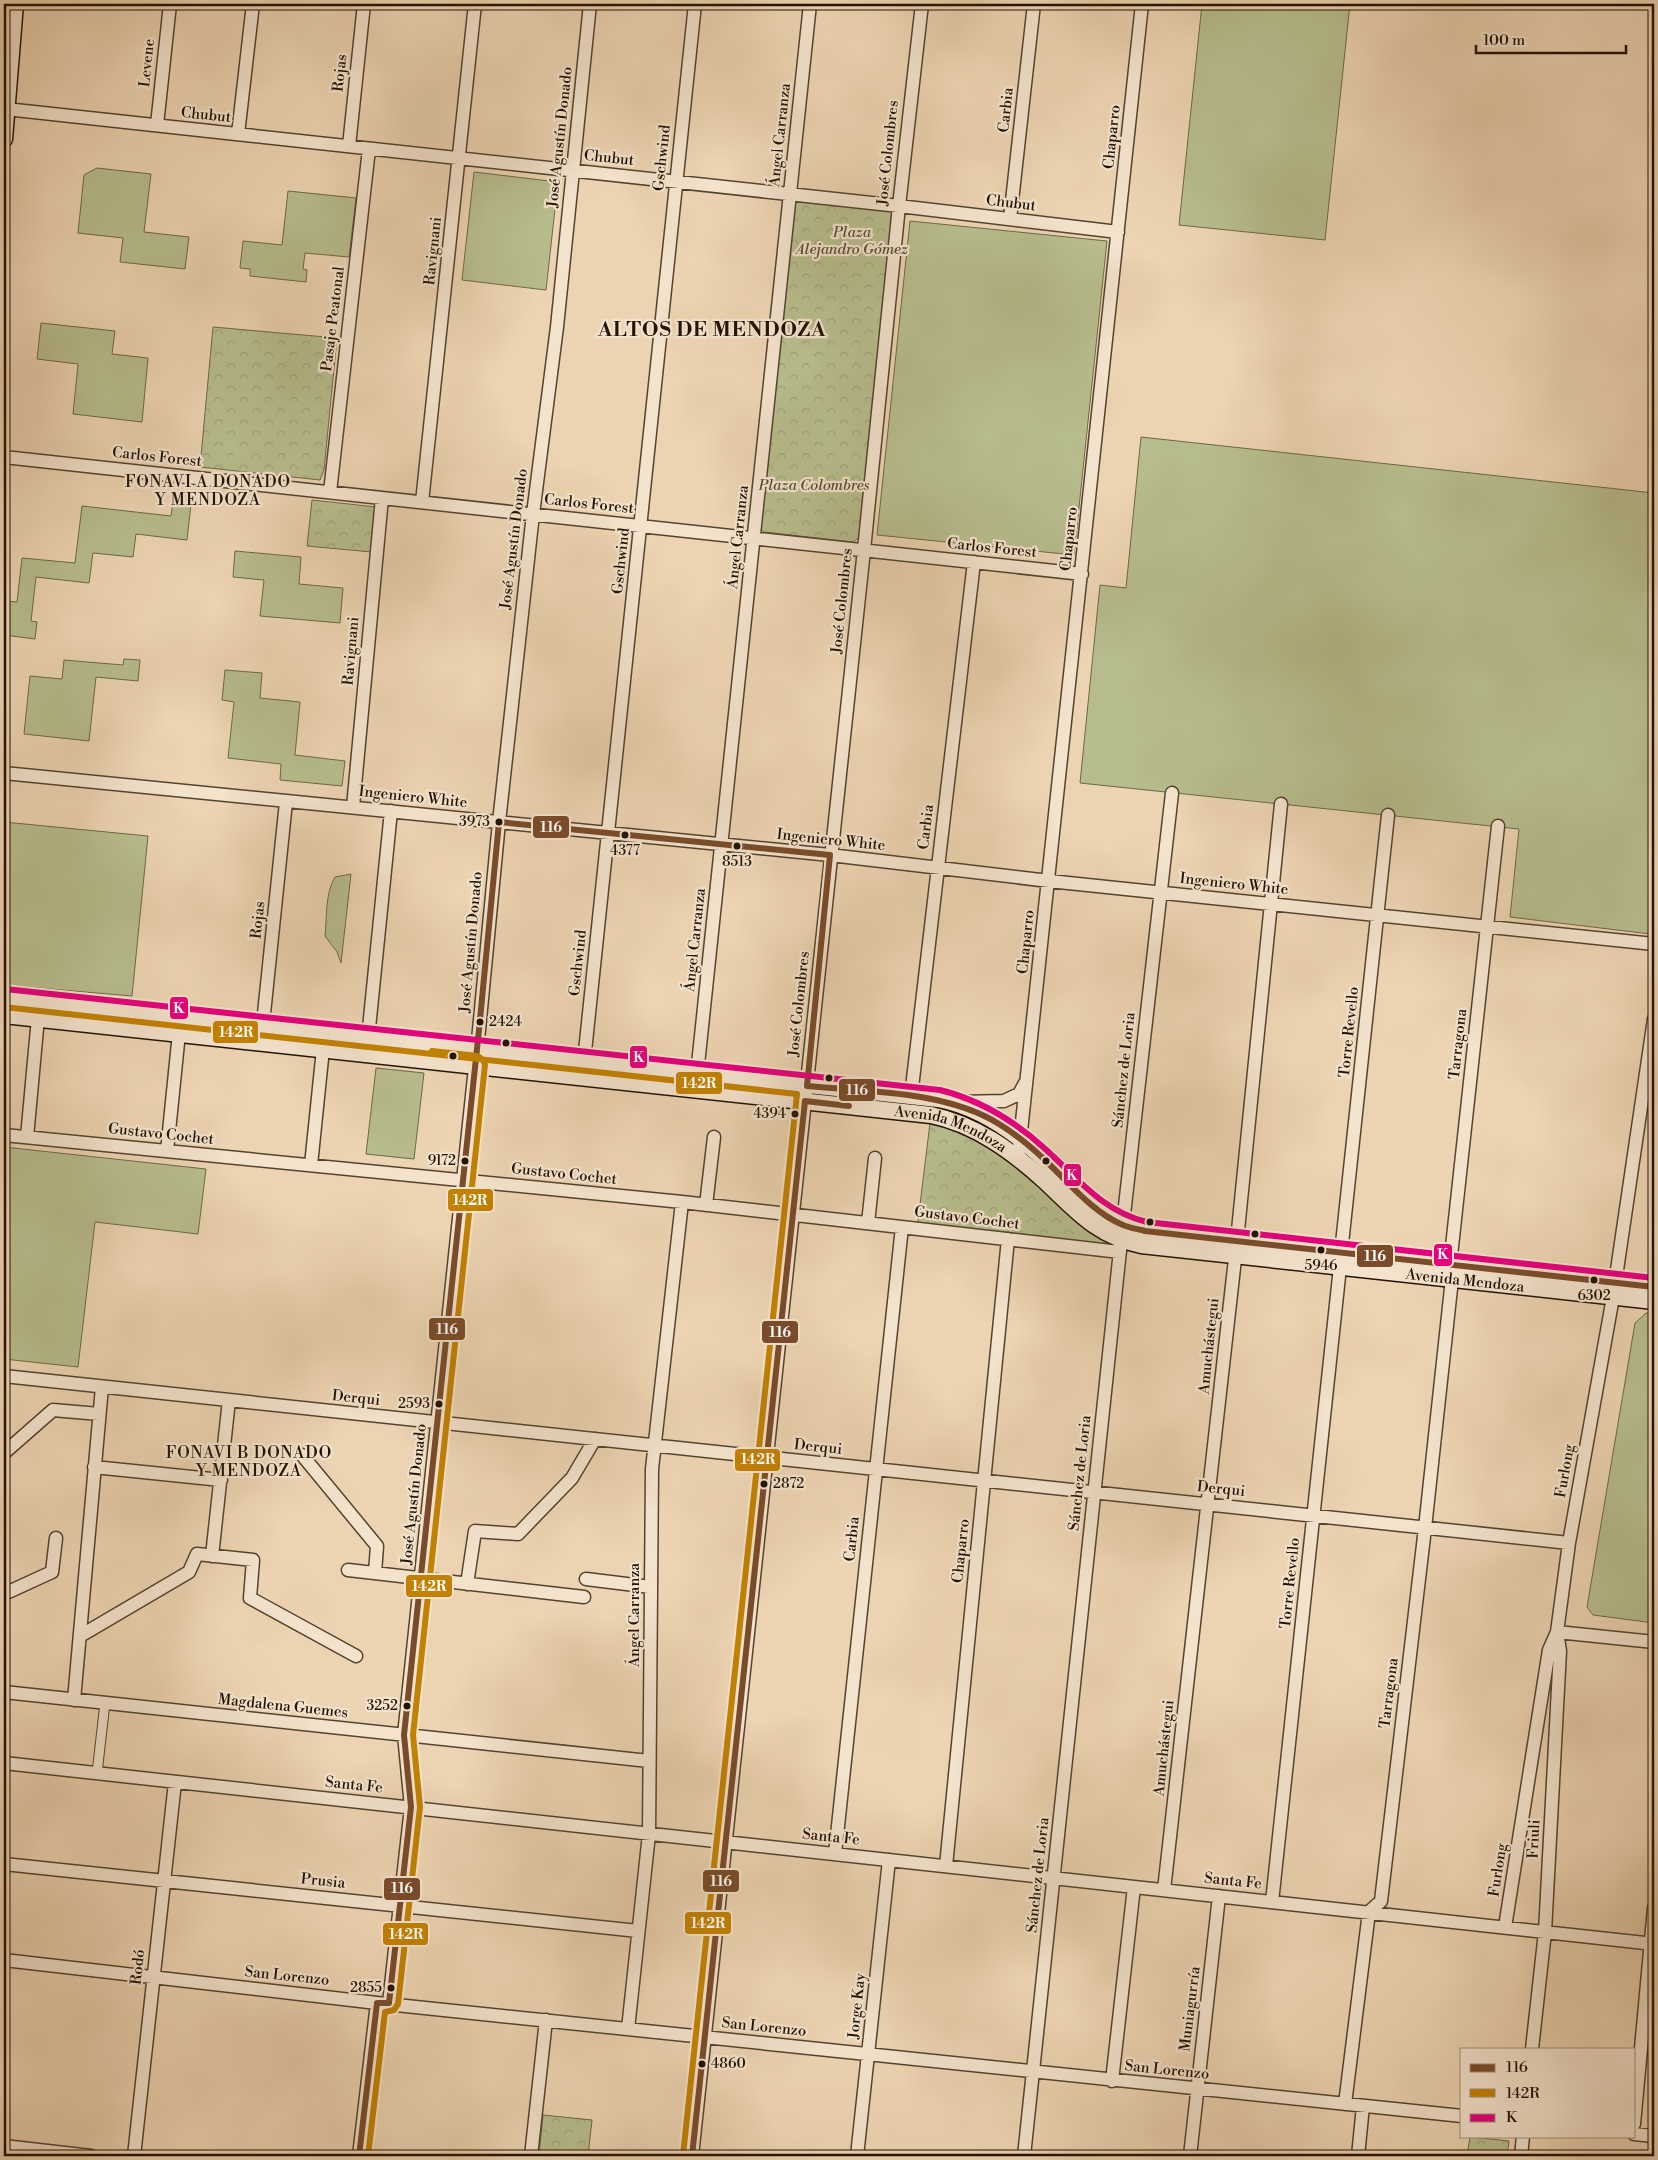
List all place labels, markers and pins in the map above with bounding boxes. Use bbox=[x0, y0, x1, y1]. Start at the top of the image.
place label: 3973 bbox=[459, 813, 490, 831]
marker: 3973 bbox=[494, 817, 504, 827]
marker: 4377 bbox=[620, 830, 630, 840]
marker: 8513 bbox=[732, 841, 742, 851]
place label: 4377 bbox=[610, 842, 640, 860]
place label: 8513 bbox=[722, 853, 752, 871]
place label: 2424 bbox=[489, 1013, 522, 1031]
marker: 2424 bbox=[475, 1017, 485, 1027]
unlabelled marker bbox=[501, 1038, 511, 1048]
unlabelled marker bbox=[448, 1051, 458, 1061]
unlabelled marker bbox=[824, 1073, 834, 1083]
place label: 4394 bbox=[753, 1105, 786, 1123]
marker: 4394 bbox=[790, 1109, 800, 1119]
place label: 9172 bbox=[428, 1152, 456, 1170]
marker: 9172 bbox=[460, 1156, 470, 1166]
unlabelled marker bbox=[1041, 1156, 1051, 1166]
unlabelled marker bbox=[1145, 1217, 1155, 1227]
unlabelled marker bbox=[1250, 1229, 1260, 1239]
marker: 5946 bbox=[1316, 1245, 1326, 1255]
place label: 5946 bbox=[1305, 1257, 1338, 1275]
marker: 6302 bbox=[1589, 1275, 1599, 1285]
place label: 6302 bbox=[1577, 1287, 1611, 1305]
place label: 2593 bbox=[398, 1395, 430, 1413]
marker: 2593 bbox=[434, 1399, 444, 1409]
place label: 2872 bbox=[773, 1475, 804, 1493]
marker: 2872 bbox=[759, 1479, 769, 1489]
place label: 3252 bbox=[367, 1697, 398, 1715]
marker: 3252 bbox=[402, 1701, 412, 1711]
place label: 2855 bbox=[350, 1979, 382, 1997]
marker: 2855 bbox=[386, 1983, 396, 1993]
place label: 4860 bbox=[711, 2055, 746, 2073]
marker: 4860 bbox=[697, 2059, 707, 2069]

